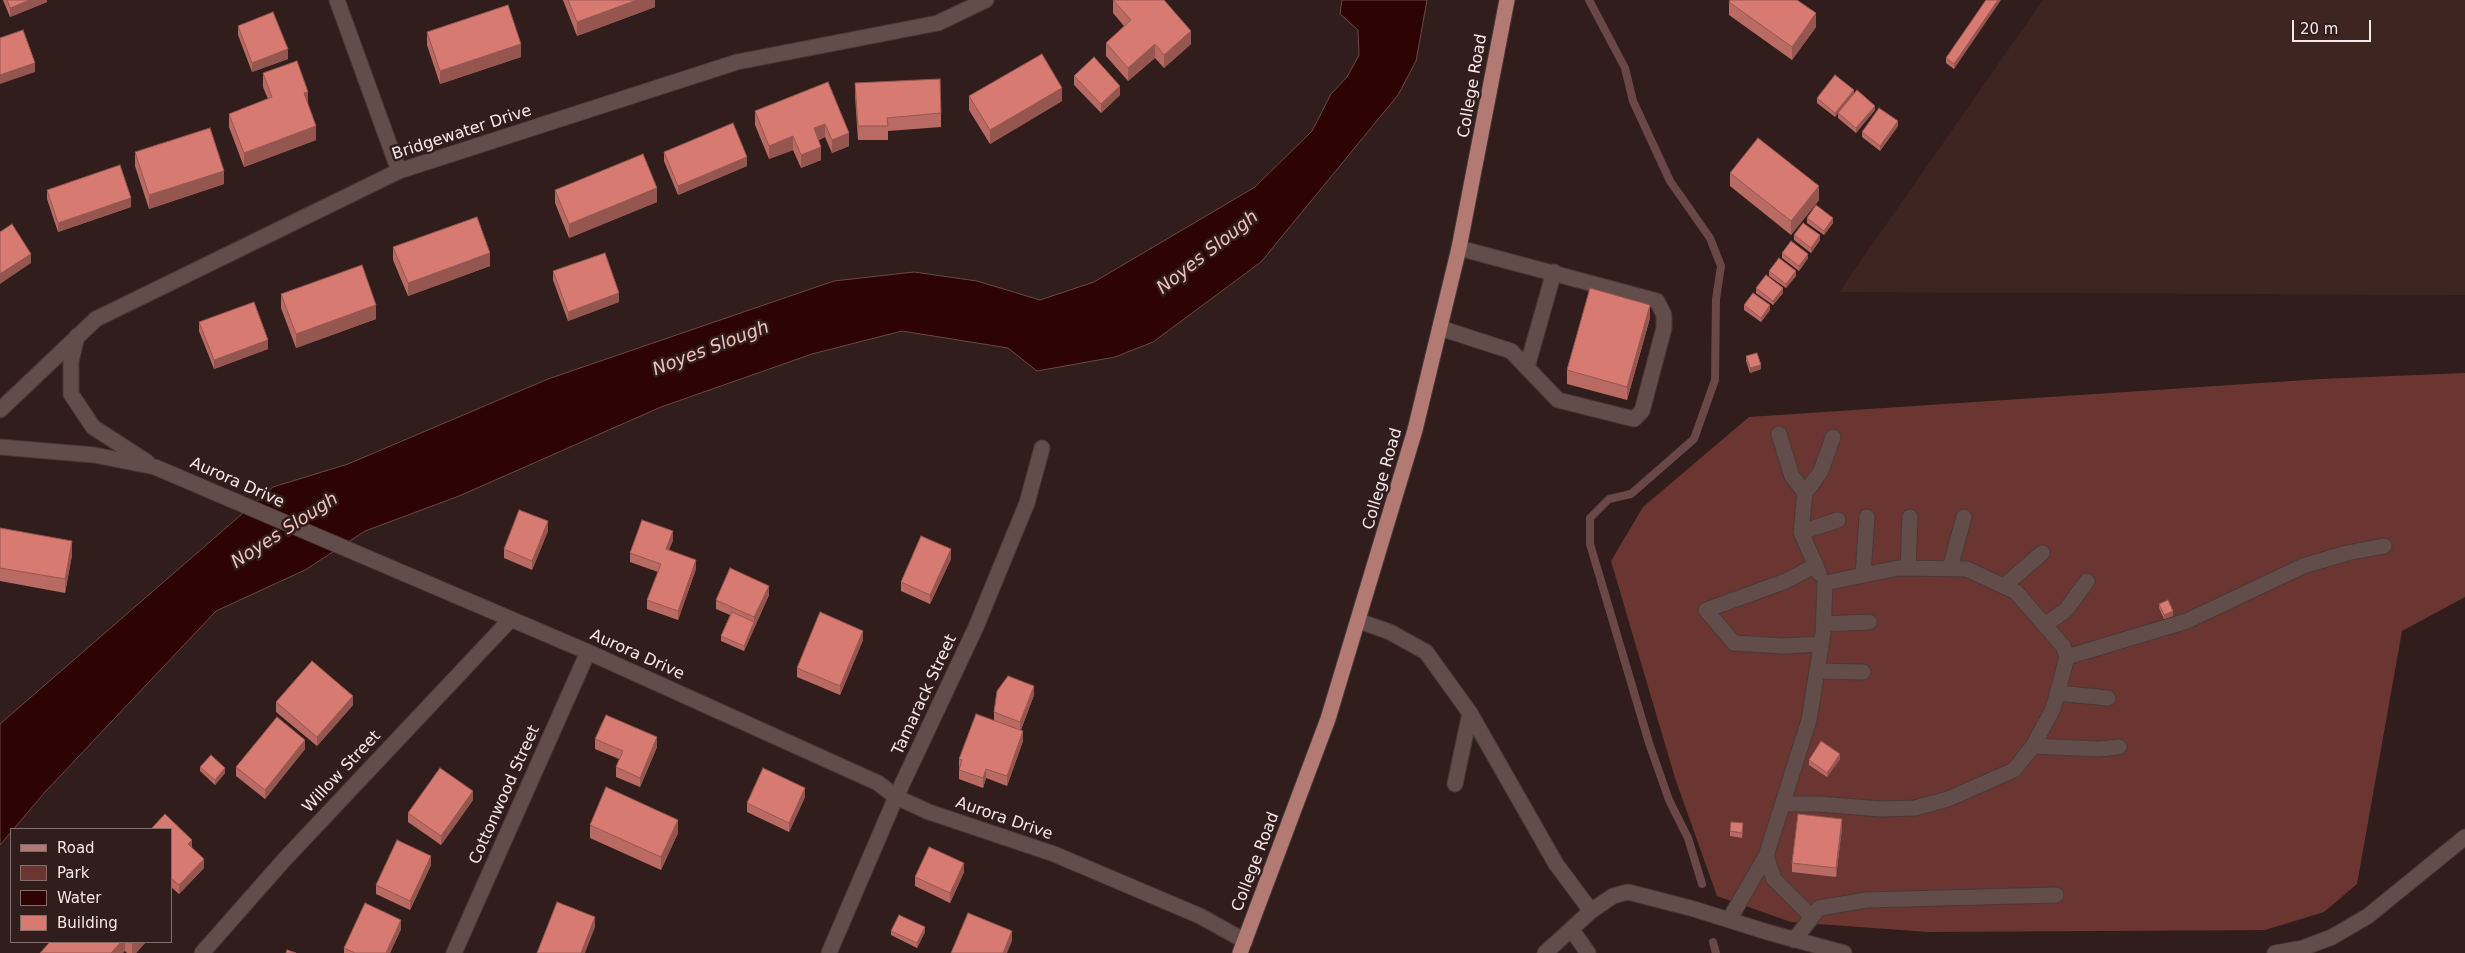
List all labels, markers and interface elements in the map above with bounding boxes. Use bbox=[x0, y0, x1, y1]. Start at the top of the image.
scale bar bbox=[2295, 10, 2374, 42]
text: 20 m bbox=[2300, 20, 2338, 38]
street label: College Road bbox=[1454, 33, 1492, 139]
street label: Bridgewater Drive bbox=[390, 101, 534, 165]
water label: Noyes Slough bbox=[1153, 207, 1263, 299]
water label: Noyes Slough bbox=[650, 317, 772, 381]
street label: College Road bbox=[1359, 426, 1407, 532]
street label: Aurora Drive bbox=[187, 454, 287, 512]
water label: Noyes Slough bbox=[228, 488, 342, 574]
street label: Aurora Drive bbox=[587, 626, 687, 684]
street label: Tamarack Street bbox=[889, 632, 961, 758]
street label: Cottonwood Street bbox=[466, 723, 544, 867]
street label: Willow Street bbox=[299, 727, 385, 817]
street label: Aurora Drive bbox=[953, 793, 1055, 845]
street label: College Road bbox=[1228, 810, 1284, 914]
legend bbox=[10, 828, 172, 943]
text: Road bbox=[57, 839, 95, 857]
text: Park bbox=[57, 864, 89, 882]
text: Water bbox=[57, 889, 101, 907]
text: Building bbox=[57, 914, 118, 932]

